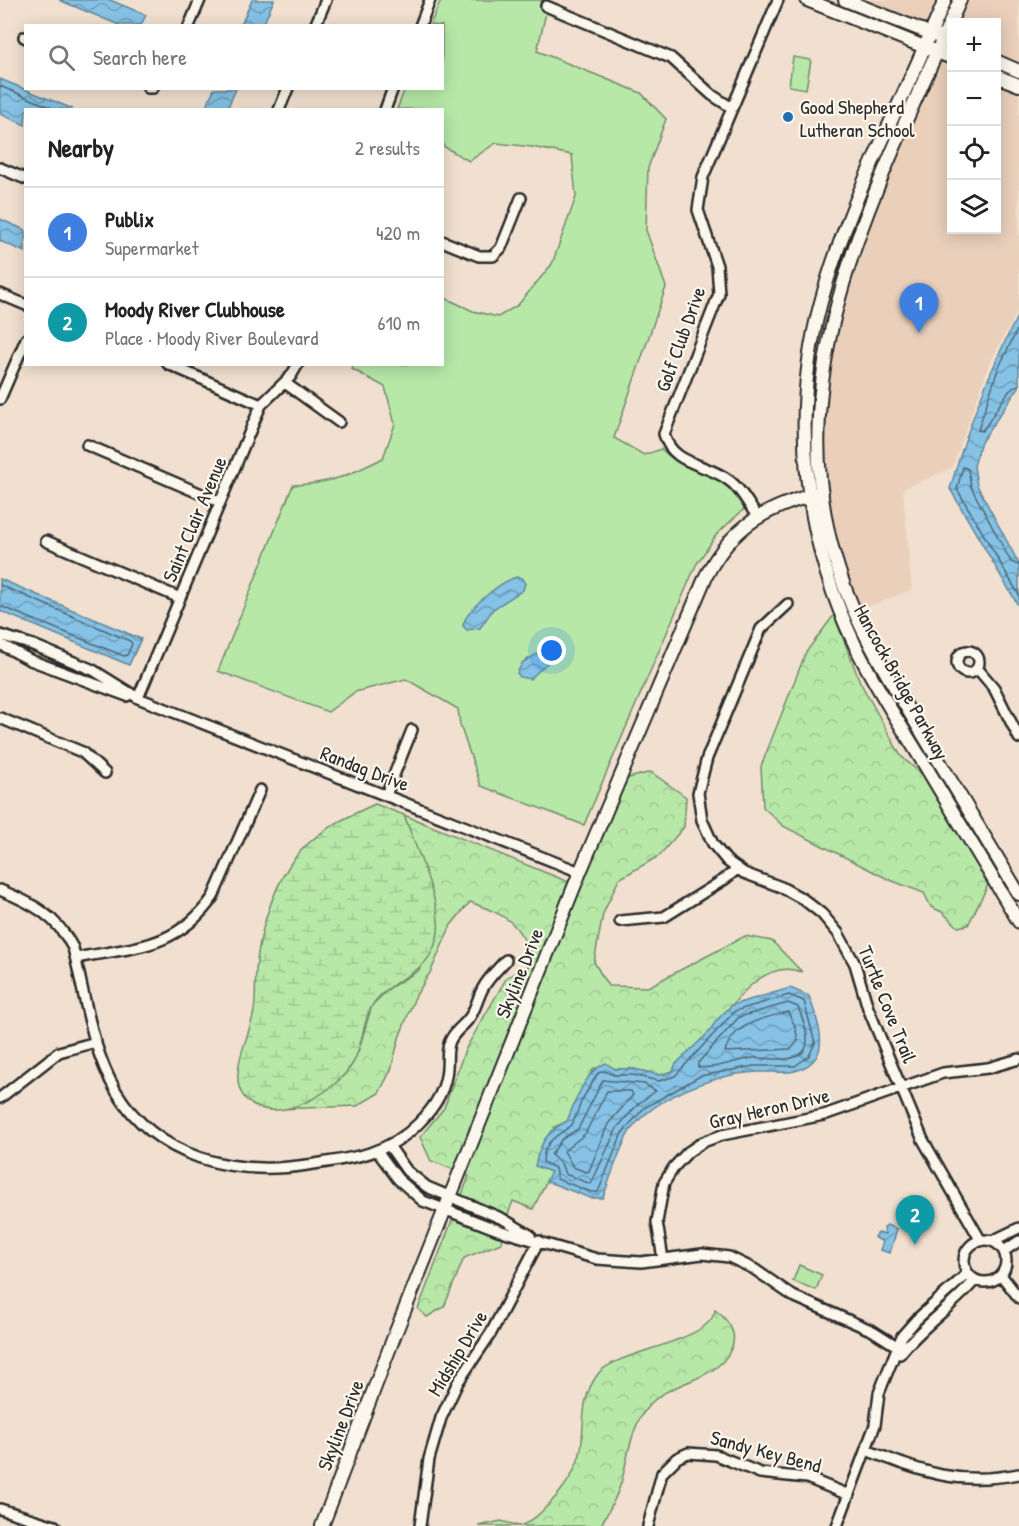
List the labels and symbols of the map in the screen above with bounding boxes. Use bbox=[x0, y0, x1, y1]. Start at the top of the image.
place label: Good Shepherd Lutheran School bbox=[800, 93, 915, 143]
marker: Good Shepherd Lutheran School bbox=[781, 110, 795, 124]
street label: Golf Club Drive bbox=[649, 283, 711, 395]
pin: 1 bbox=[900, 284, 938, 333]
street label: Saint Clair Avenue bbox=[155, 452, 233, 586]
street label: Hancock Bridge Parkway bbox=[848, 600, 956, 764]
your location bbox=[537, 636, 566, 665]
street label: Randag Drive bbox=[317, 739, 413, 797]
street label: Skyline Drive bbox=[489, 924, 549, 1022]
street label: Turtle Cove Trail bbox=[852, 941, 924, 1067]
street label: Gray Heron Drive bbox=[706, 1081, 832, 1135]
pin: 2 bbox=[896, 1196, 934, 1245]
street label: Midship Drive bbox=[421, 1305, 493, 1401]
street label: Skyline Drive bbox=[310, 1376, 370, 1474]
street label: Sandy Key Bend bbox=[708, 1423, 824, 1479]

